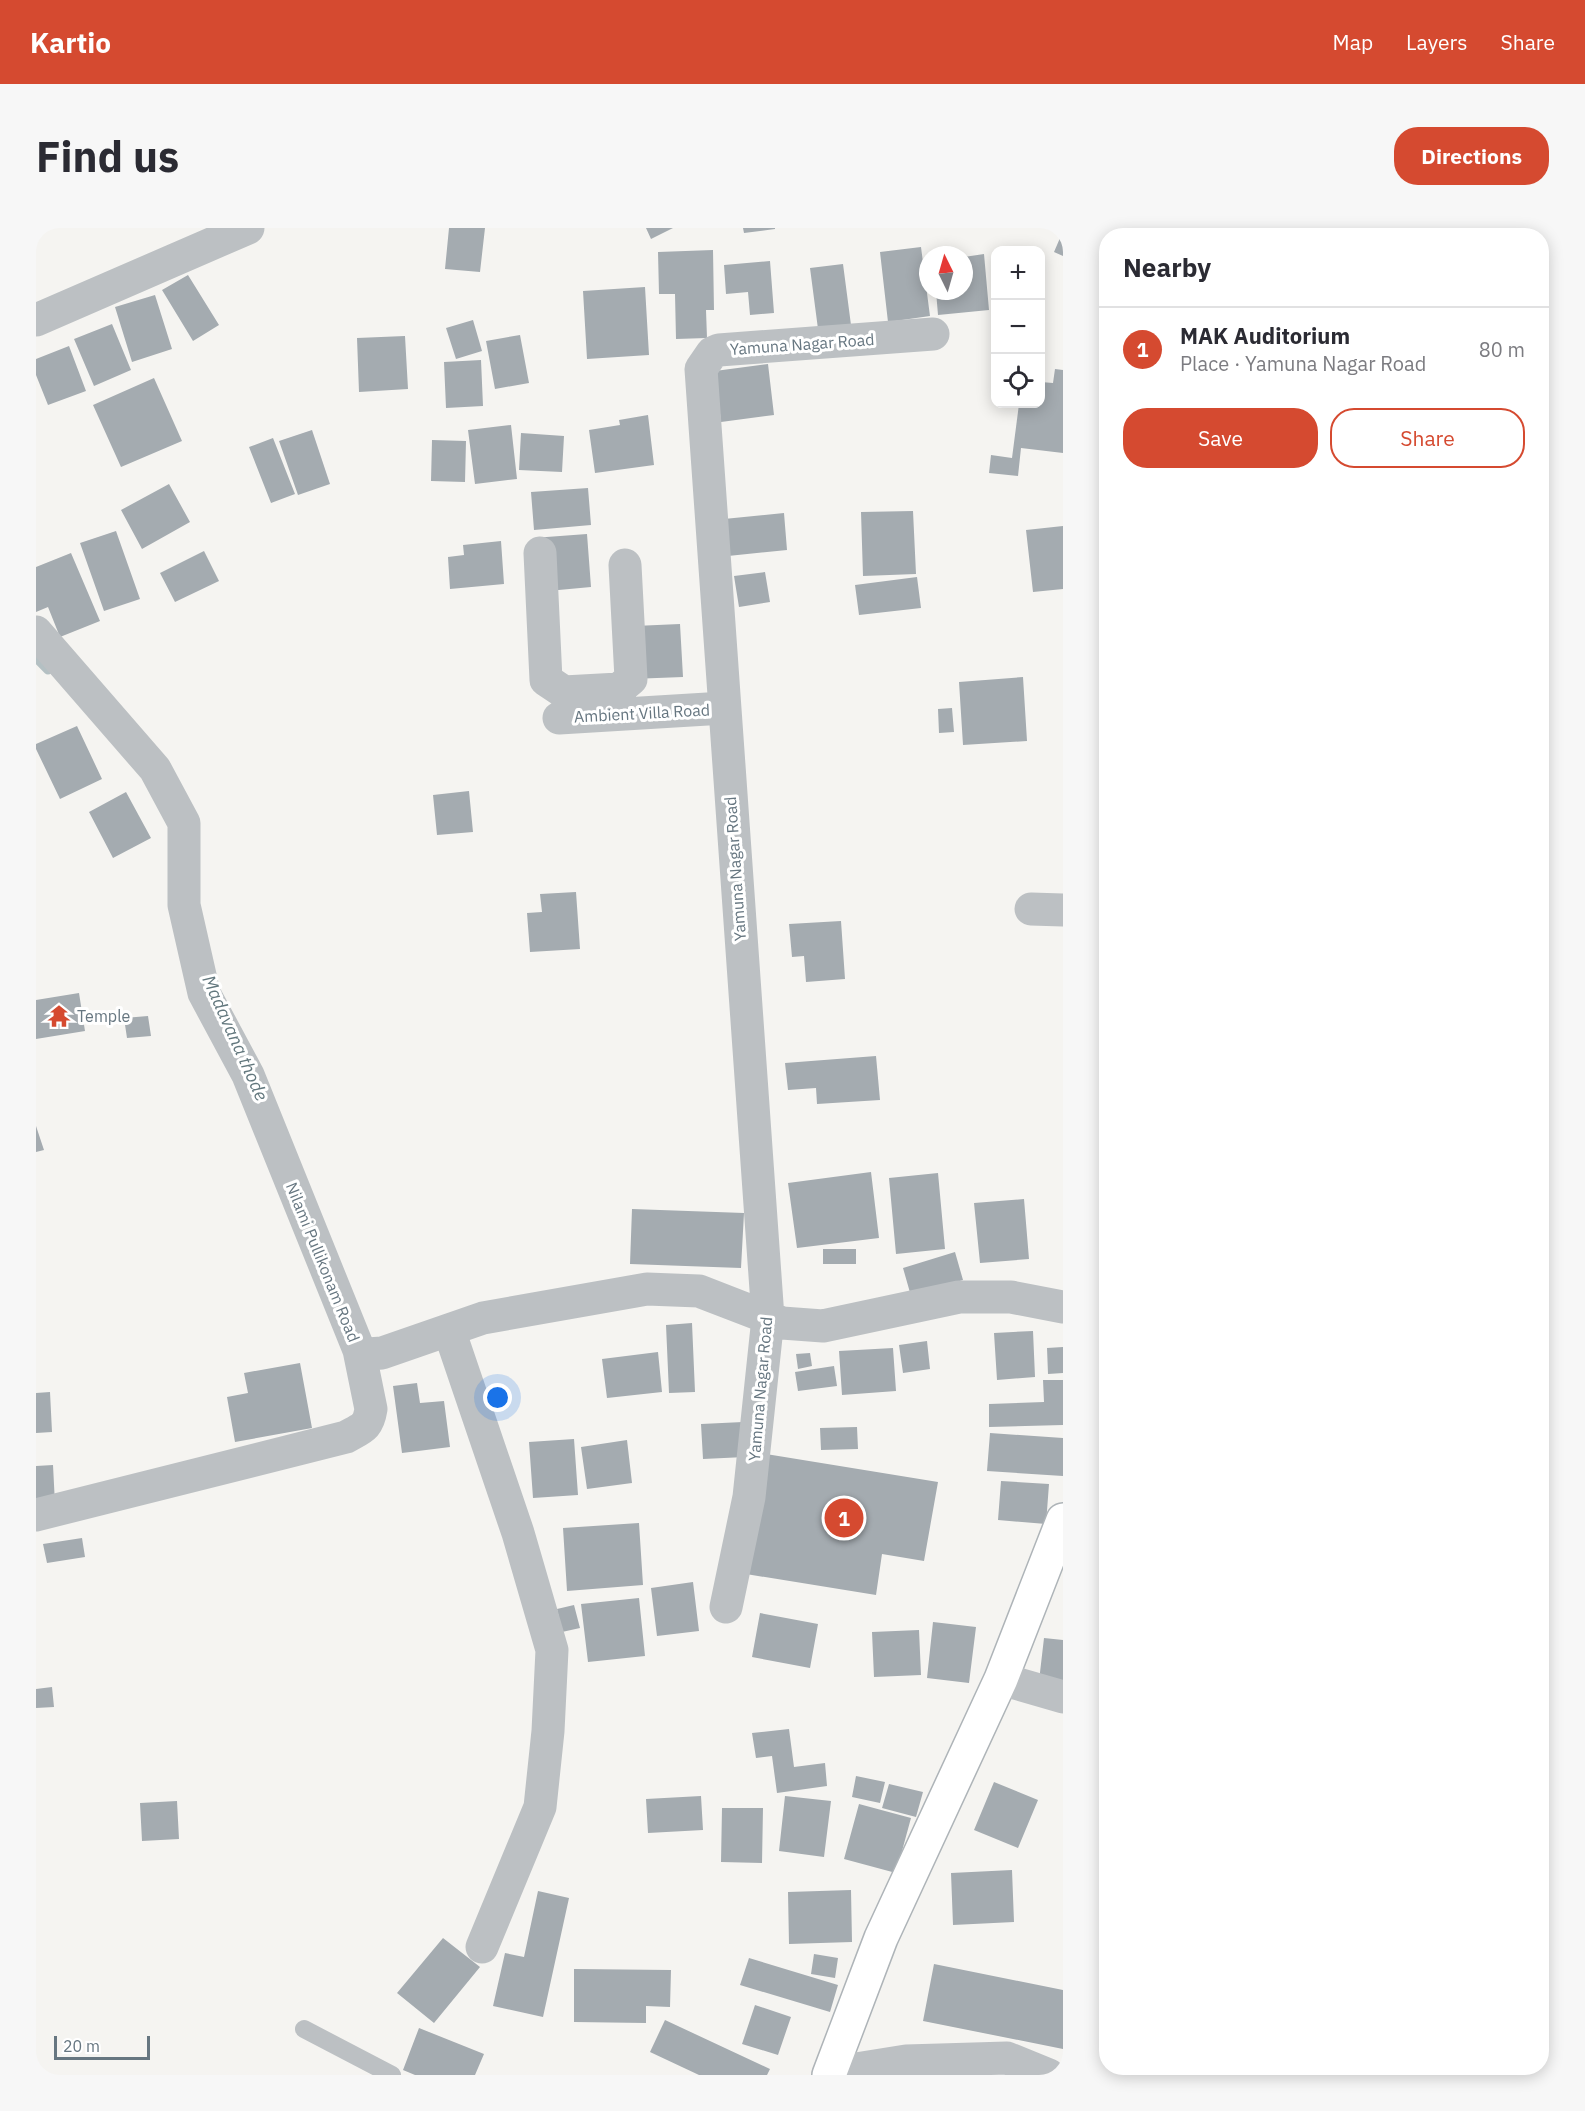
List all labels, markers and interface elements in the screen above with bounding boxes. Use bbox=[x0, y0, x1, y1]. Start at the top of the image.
text: Kartio bbox=[30, 24, 111, 61]
text: Map bbox=[1333, 28, 1373, 56]
text: Layers bbox=[1406, 28, 1468, 56]
text: Share bbox=[1501, 28, 1555, 56]
button: Directions bbox=[1394, 127, 1549, 185]
text: Find us bbox=[36, 129, 179, 184]
north arrow bbox=[919, 246, 973, 300]
map controls bbox=[991, 246, 1045, 408]
button: + bbox=[991, 246, 1045, 300]
text: Nearby bbox=[1123, 250, 1211, 284]
button: − bbox=[991, 300, 1045, 354]
text: MAK Auditorium bbox=[1180, 321, 1350, 350]
street label: Yamuna Nagar Road bbox=[729, 329, 875, 359]
text: 1 bbox=[1137, 336, 1149, 363]
text: 80 m bbox=[1479, 336, 1525, 363]
text: Place · Yamuna Nagar Road bbox=[1180, 350, 1426, 377]
button: locate bbox=[991, 354, 1045, 408]
button: Save bbox=[1123, 408, 1318, 468]
button: Share bbox=[1330, 408, 1525, 468]
street label: Ambient Villa Road bbox=[573, 699, 711, 727]
street label: Yamuna Nagar Road bbox=[720, 796, 750, 942]
water label: Madavana thode bbox=[198, 971, 273, 1104]
temple icon: Temple bbox=[46, 1003, 72, 1029]
place label: Temple bbox=[77, 1006, 130, 1026]
street label: Nilami Pullikonam Road bbox=[282, 1179, 364, 1345]
street label: Yamuna Nagar Road bbox=[744, 1316, 776, 1462]
your location bbox=[483, 1383, 512, 1412]
pin: 1 bbox=[824, 1496, 864, 1540]
scale bar bbox=[54, 2033, 150, 2060]
text: 20 m bbox=[63, 2036, 100, 2056]

